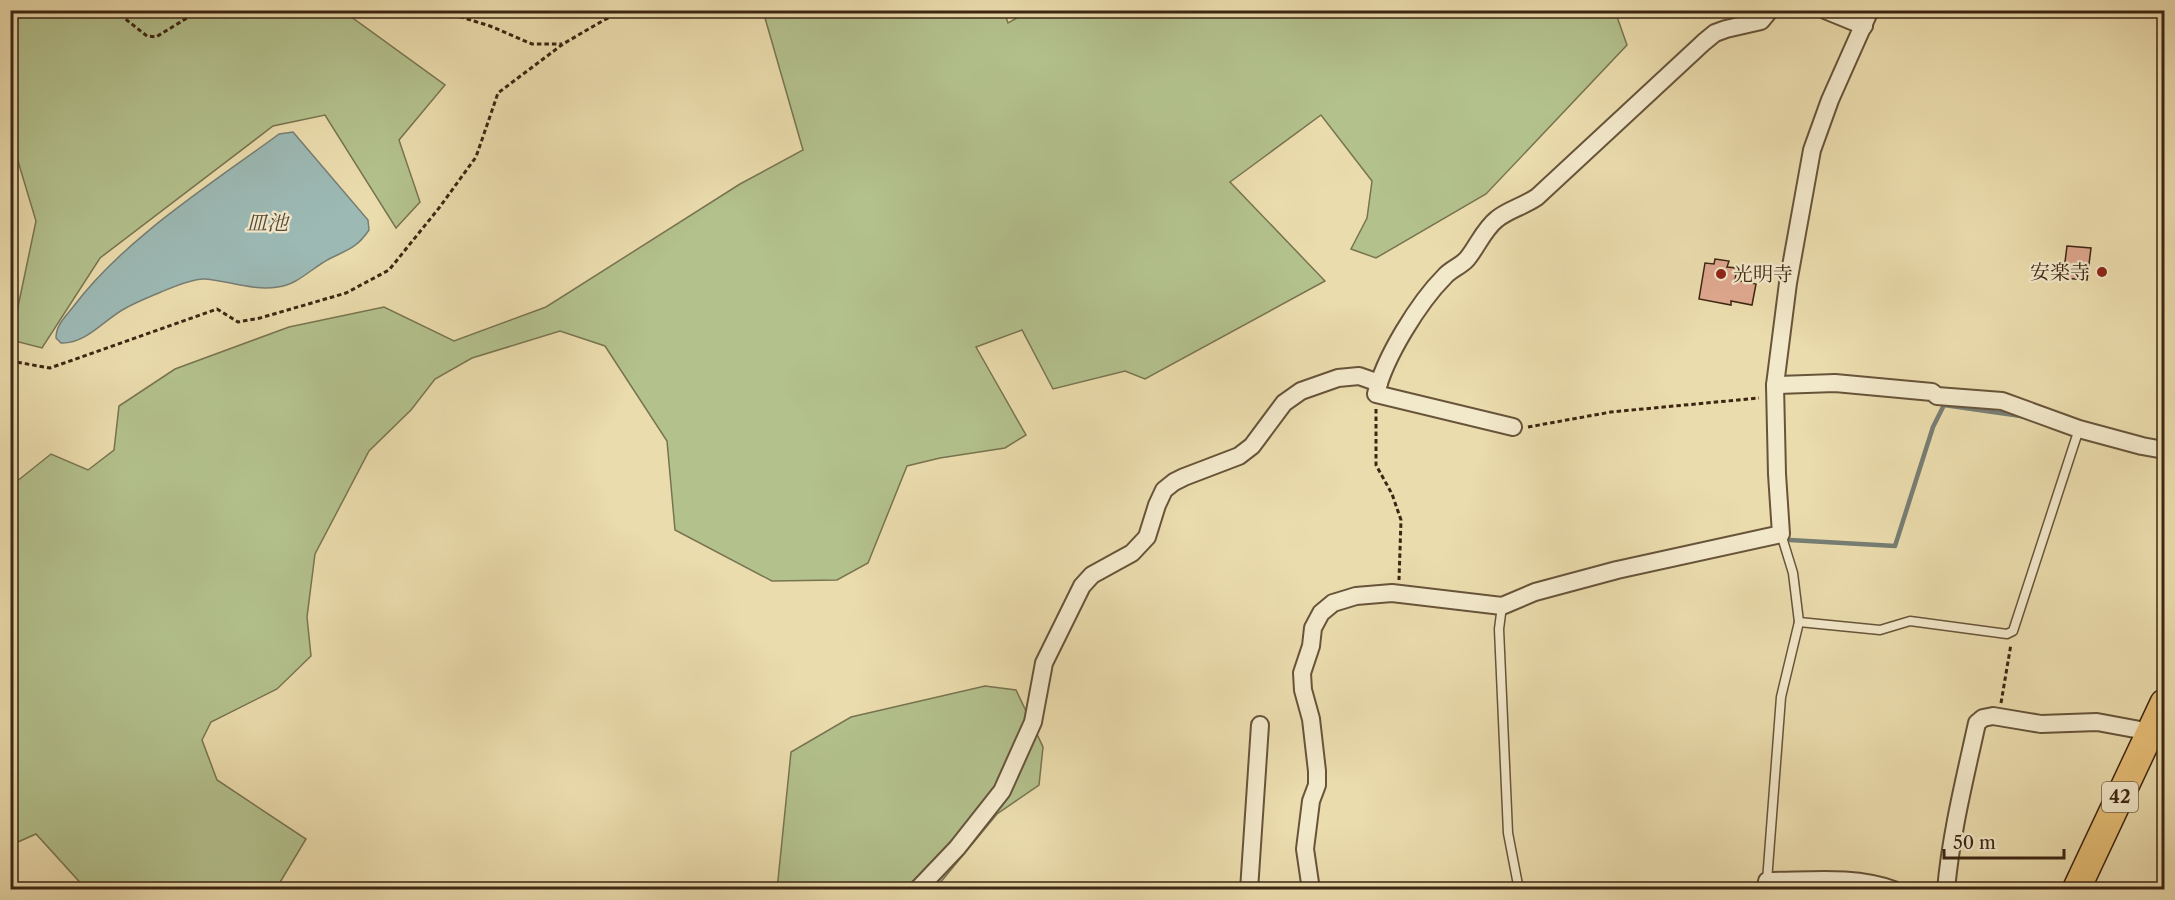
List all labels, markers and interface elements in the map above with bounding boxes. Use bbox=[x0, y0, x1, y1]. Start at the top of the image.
water label: 皿池 bbox=[246, 210, 290, 235]
place label: 安楽寺 bbox=[2030, 260, 2090, 284]
place label: 光明寺 bbox=[1733, 262, 1793, 286]
marker: 安楽寺 bbox=[2095, 265, 2109, 279]
marker: 光明寺 bbox=[1714, 267, 1728, 281]
road number: 42 bbox=[2102, 782, 2138, 812]
scale bar bbox=[1944, 822, 2064, 860]
text: 50 m bbox=[1953, 832, 1996, 854]

